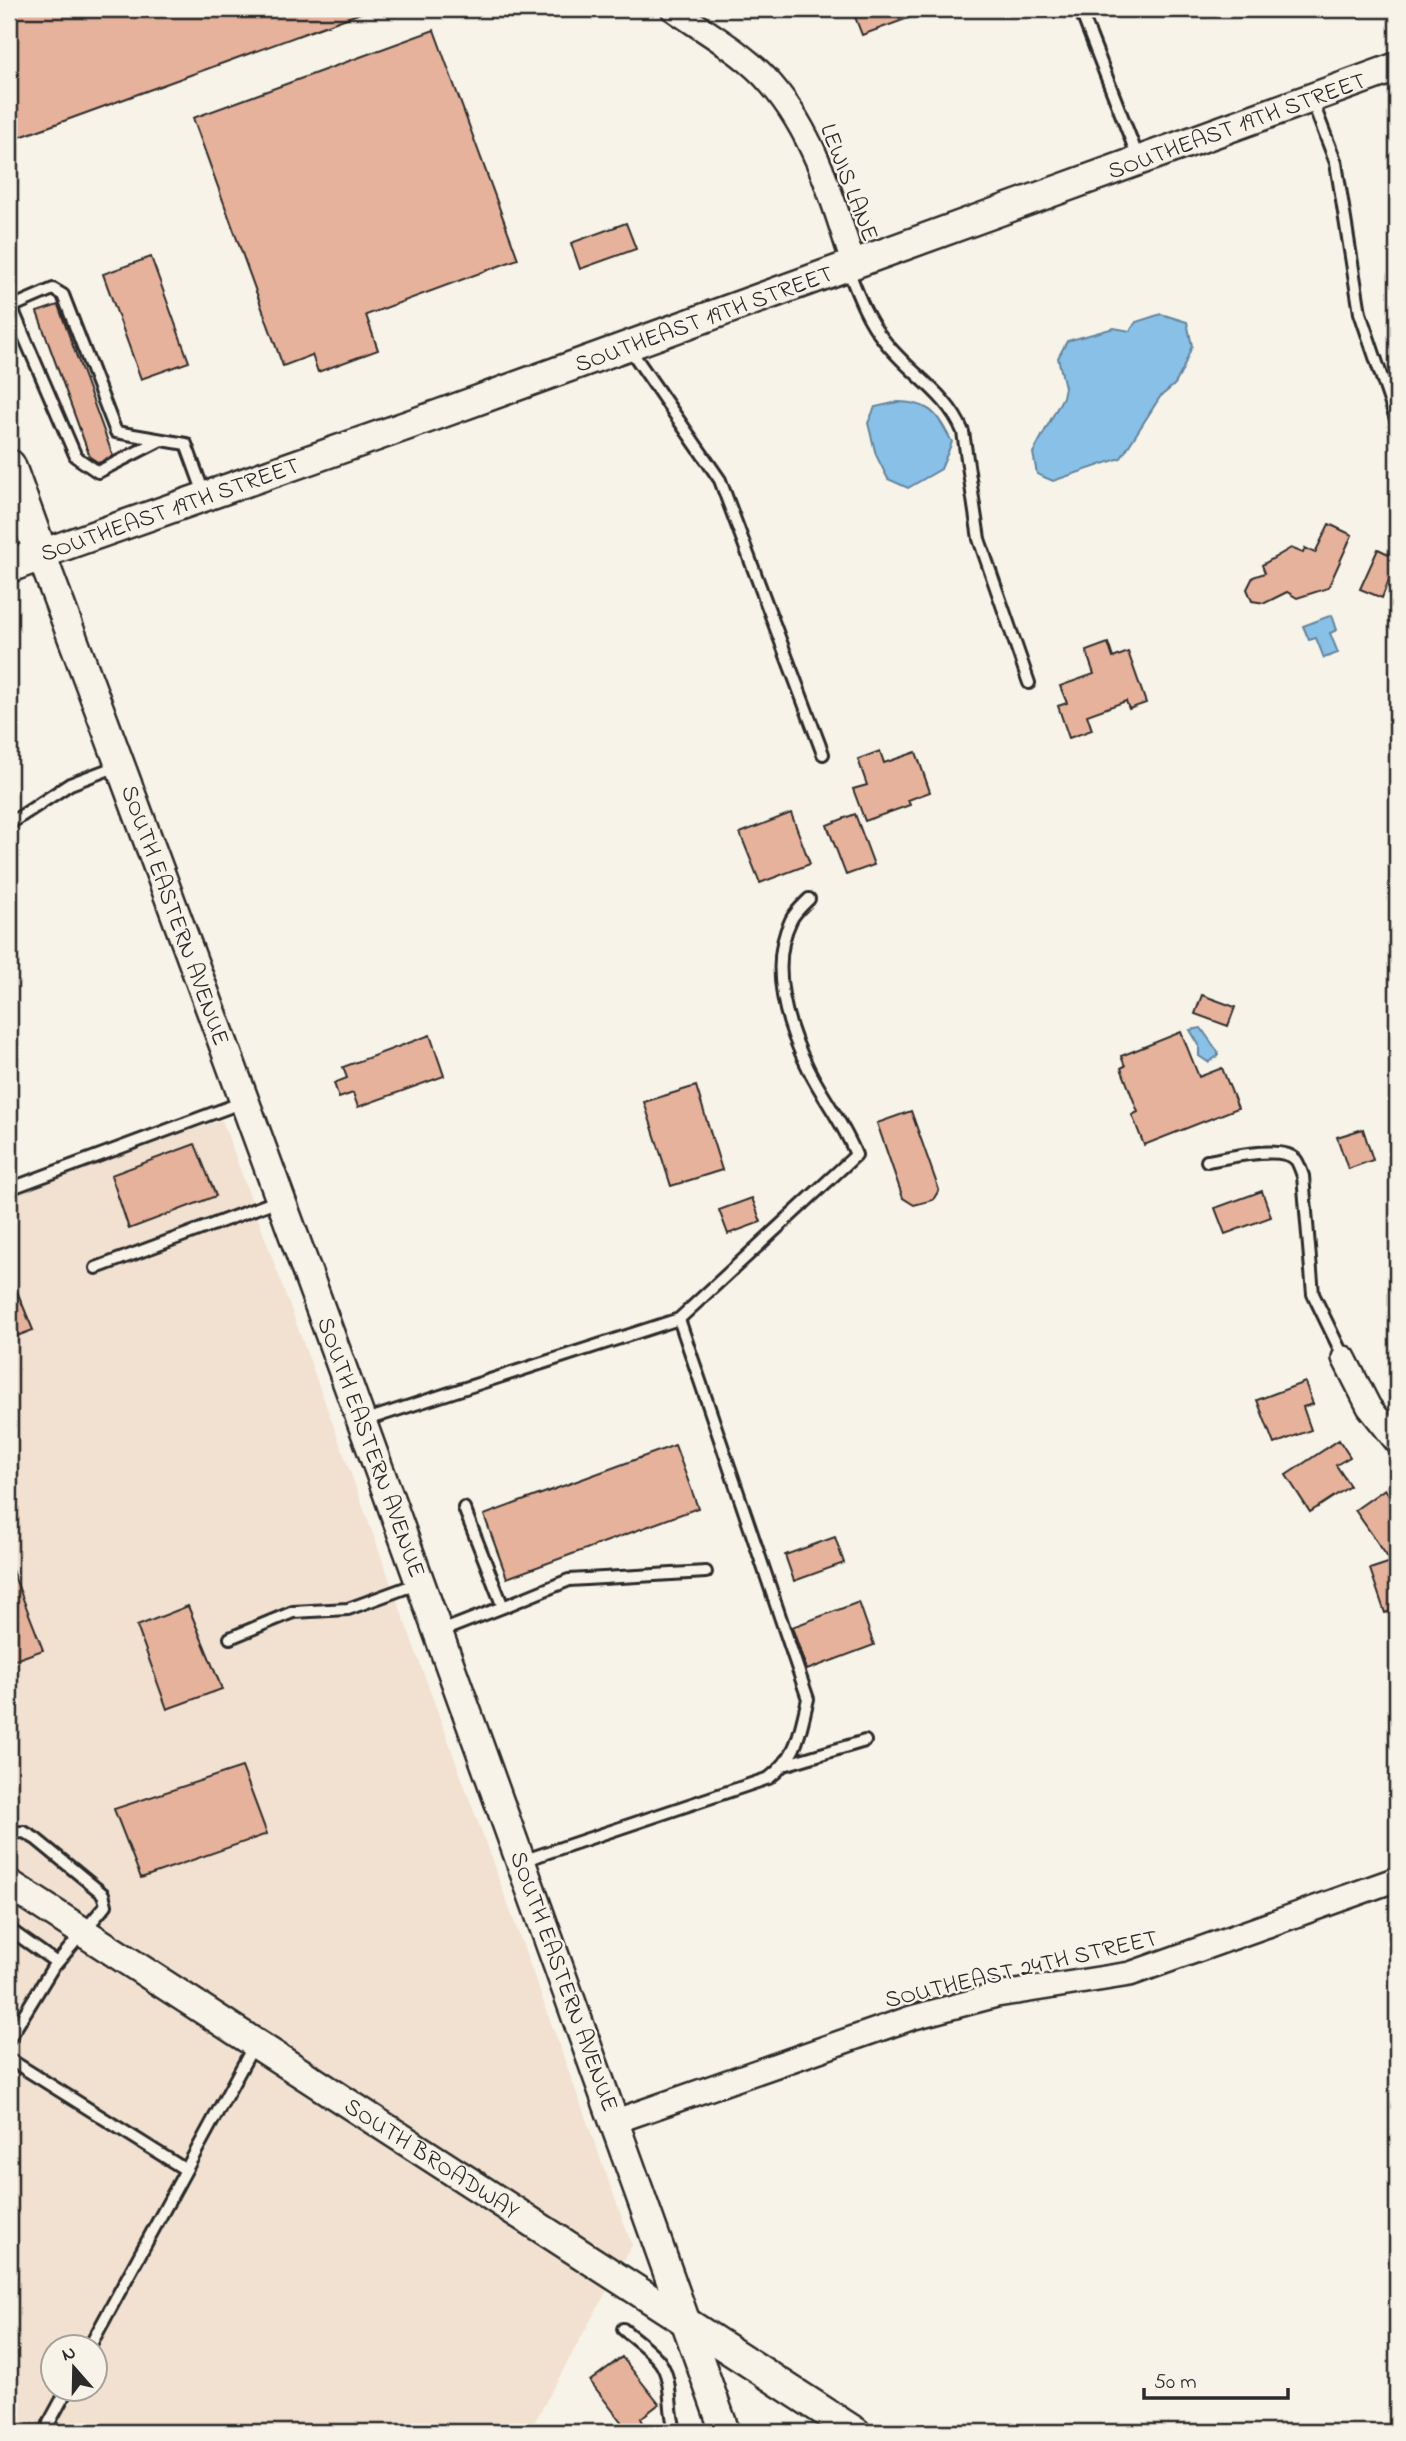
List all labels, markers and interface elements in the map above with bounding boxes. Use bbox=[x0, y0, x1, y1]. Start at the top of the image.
street label: SOUTHEAST 19TH STREET bbox=[1103, 64, 1372, 190]
street label: LEWIS LANE bbox=[809, 119, 886, 247]
street label: SOUTHEAST 19TH STREET bbox=[570, 258, 839, 384]
street label: SOUTHEAST 19TH STREET bbox=[36, 449, 305, 573]
street label: SOUTH EASTERN AVENUE bbox=[110, 781, 237, 1051]
street label: SOUTH EASTERN AVENUE bbox=[306, 1313, 433, 1583]
street label: SOUTH EASTERN AVENUE bbox=[499, 1847, 626, 2117]
street label: SOUTHEAST 24TH STREET bbox=[882, 1922, 1162, 2019]
street label: SOUTH BROADWAY bbox=[336, 2090, 525, 2230]
north arrow bbox=[38, 2332, 108, 2402]
text: N bbox=[58, 2339, 80, 2369]
scale bar bbox=[1144, 2357, 1287, 2401]
text: 50 m bbox=[1154, 2368, 1197, 2398]

